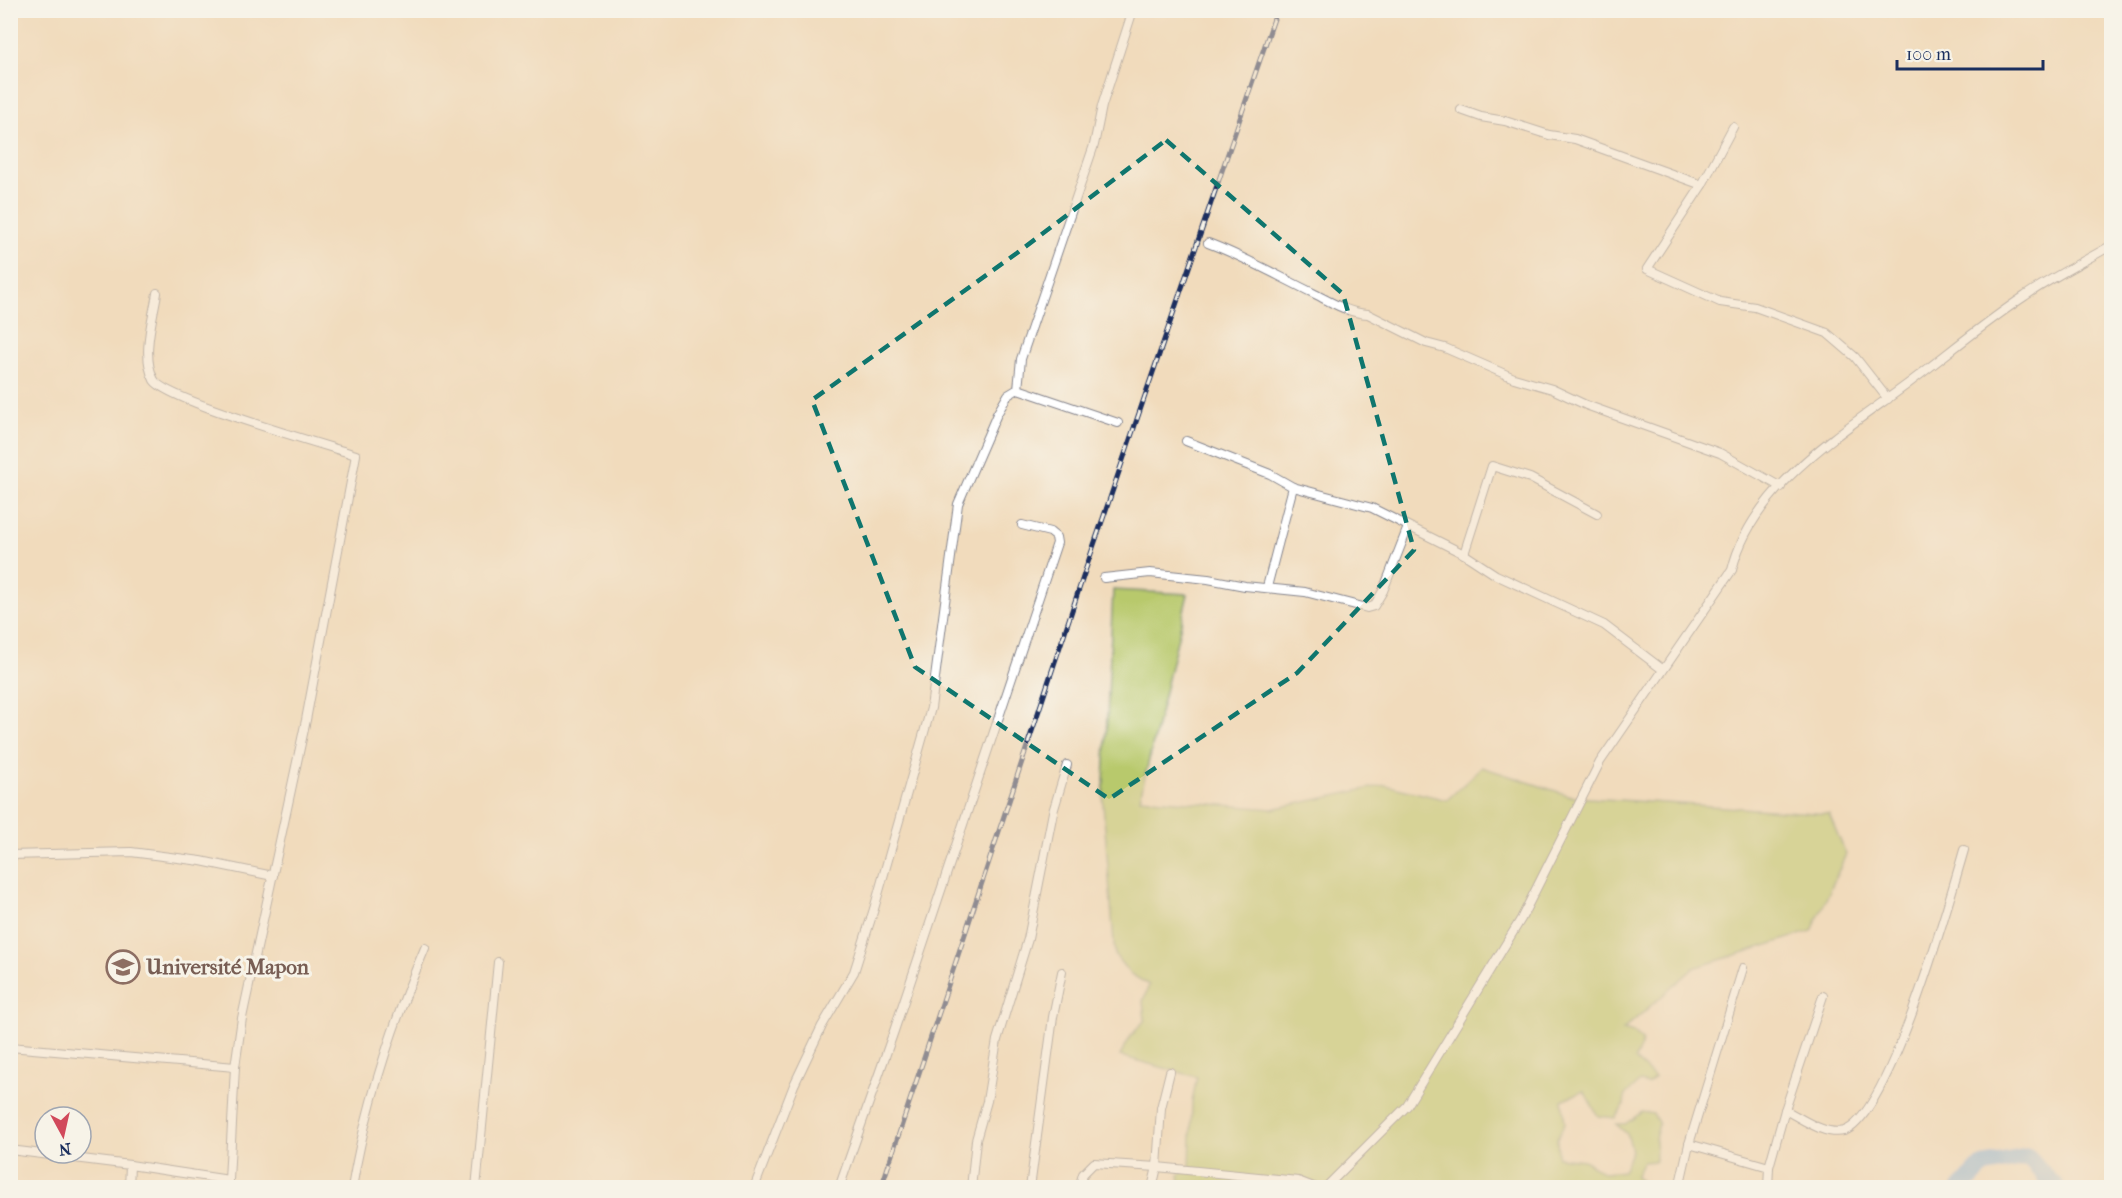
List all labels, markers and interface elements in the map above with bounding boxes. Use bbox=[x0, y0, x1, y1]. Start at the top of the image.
scale bar bbox=[1897, 33, 2042, 71]
text: 100 m bbox=[1906, 44, 1951, 65]
school or university icon: Université Mapon bbox=[105, 949, 141, 985]
place label: Université Mapon bbox=[145, 955, 310, 979]
north arrow bbox=[33, 1105, 93, 1165]
text: N bbox=[57, 1139, 72, 1160]

